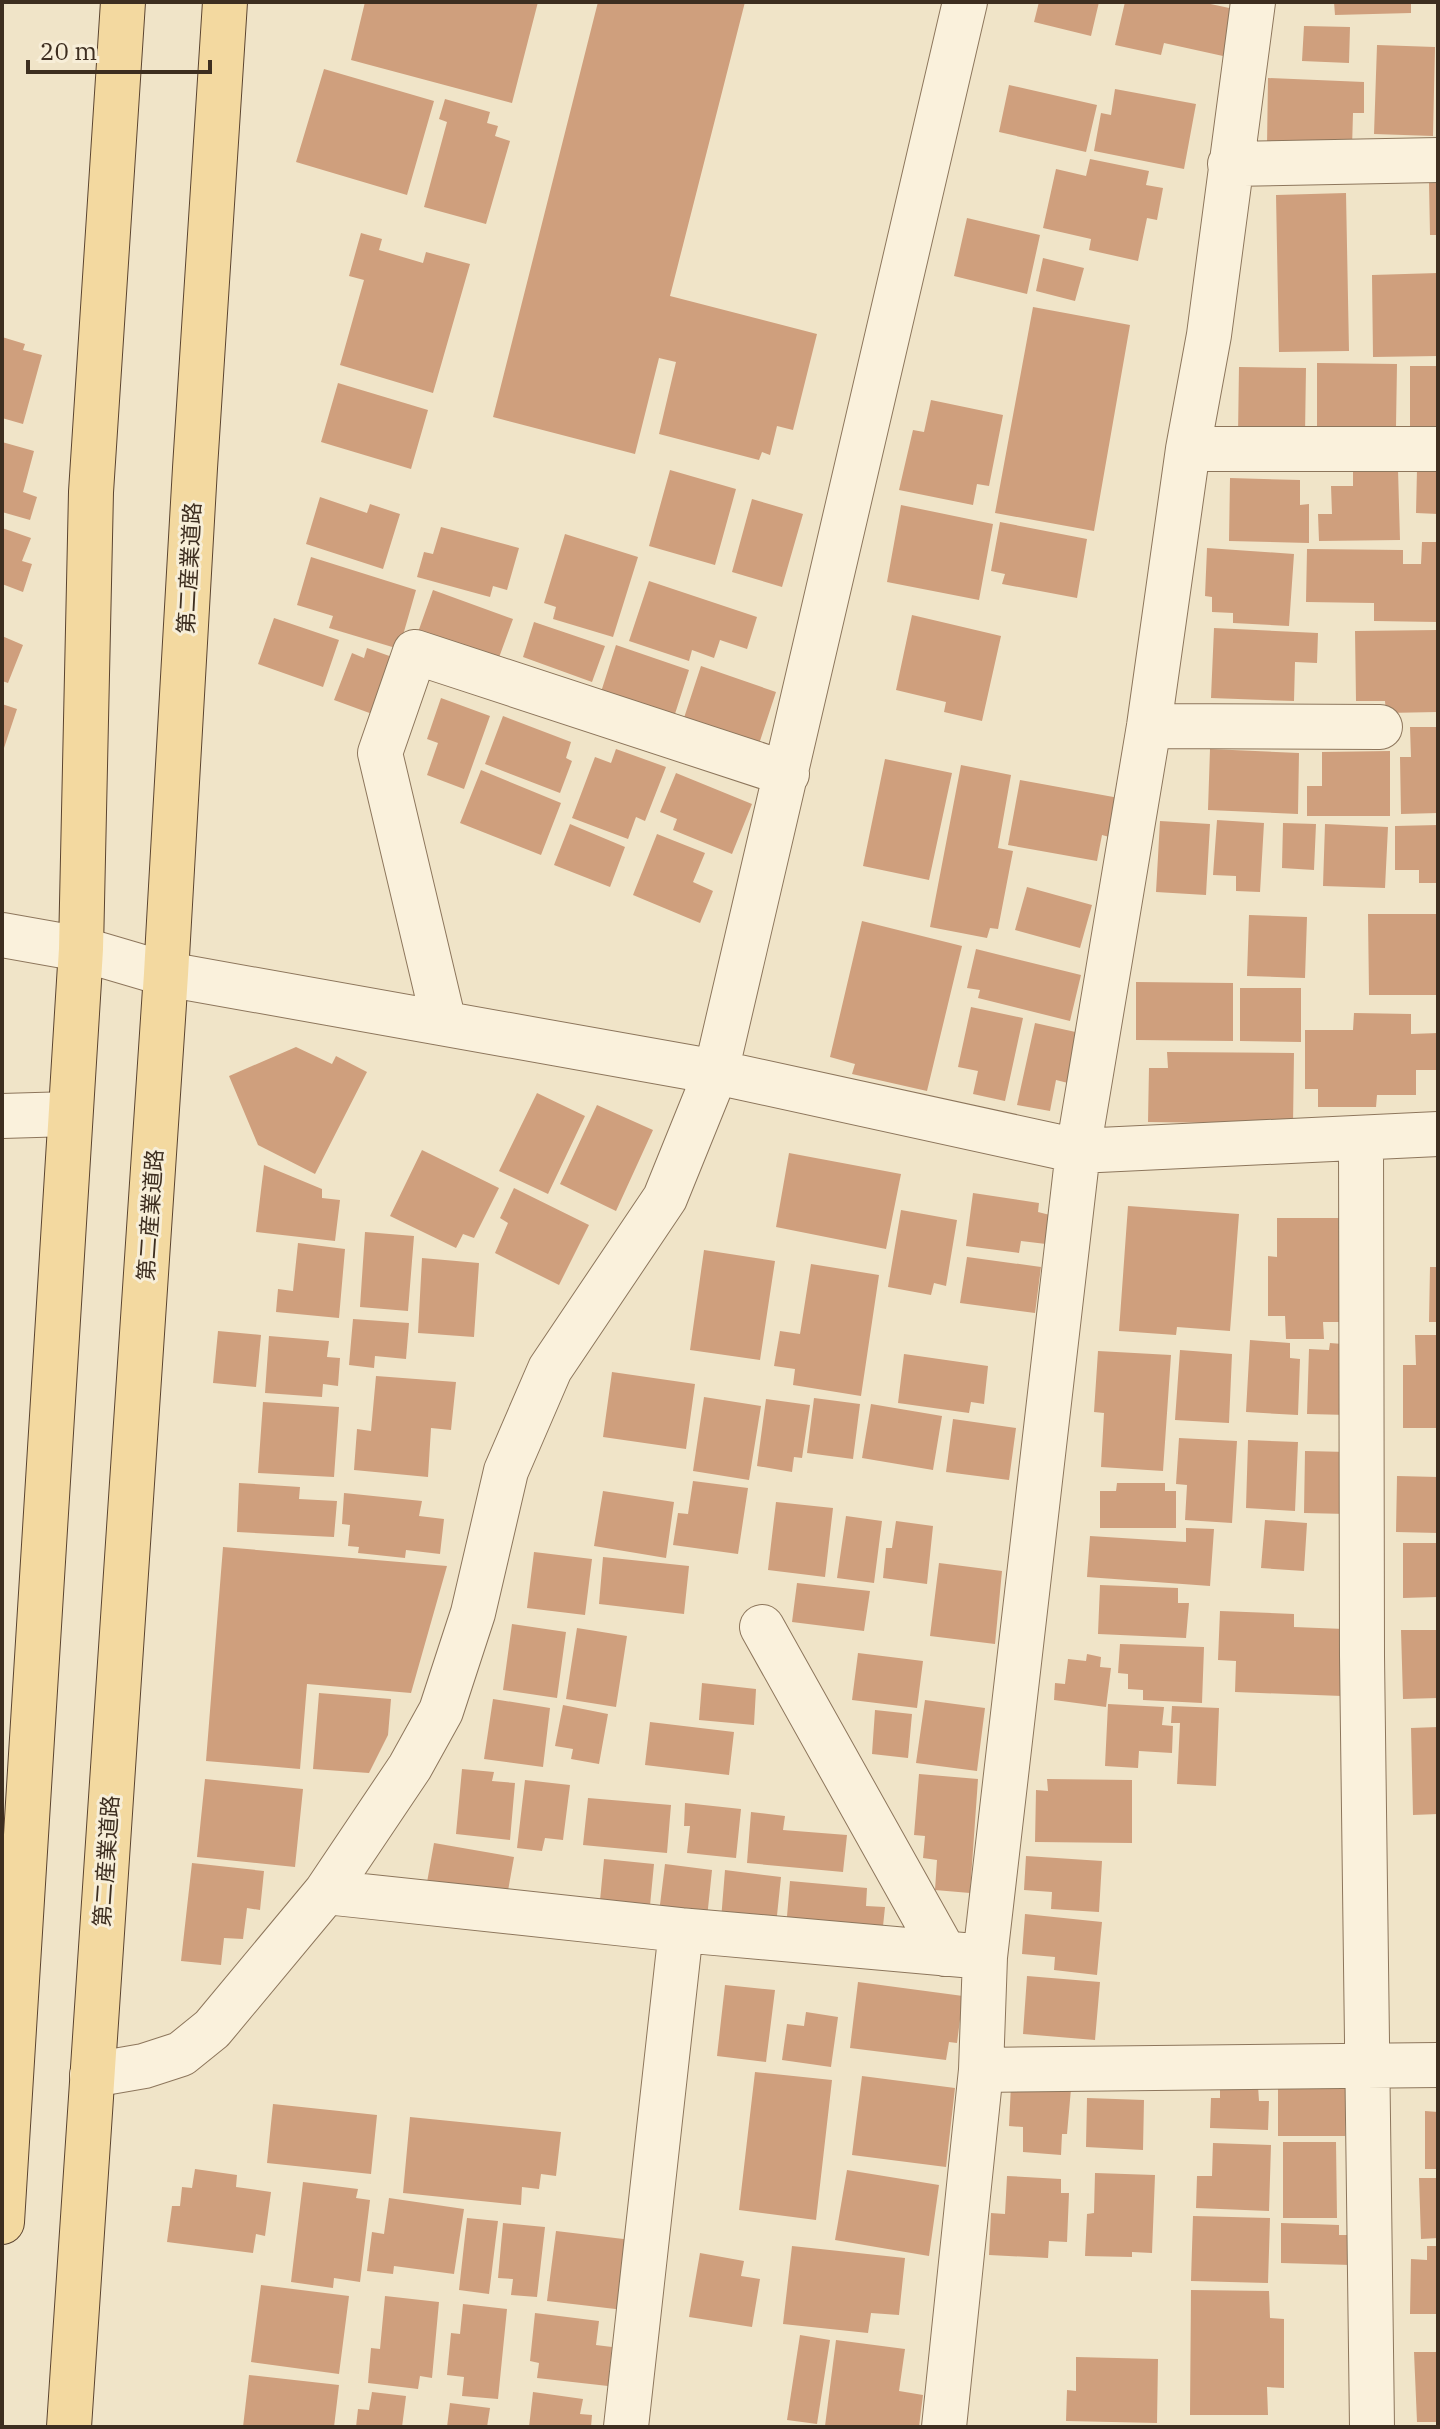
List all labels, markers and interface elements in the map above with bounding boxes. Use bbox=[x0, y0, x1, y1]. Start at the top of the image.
scale bar bbox=[28, 24, 210, 74]
text: 20 m bbox=[40, 35, 97, 67]
street label: 第二産業道路 bbox=[171, 501, 206, 635]
street label: 第二産業道路 bbox=[130, 1148, 169, 1282]
street label: 第二産業道路 bbox=[86, 1794, 125, 1928]

